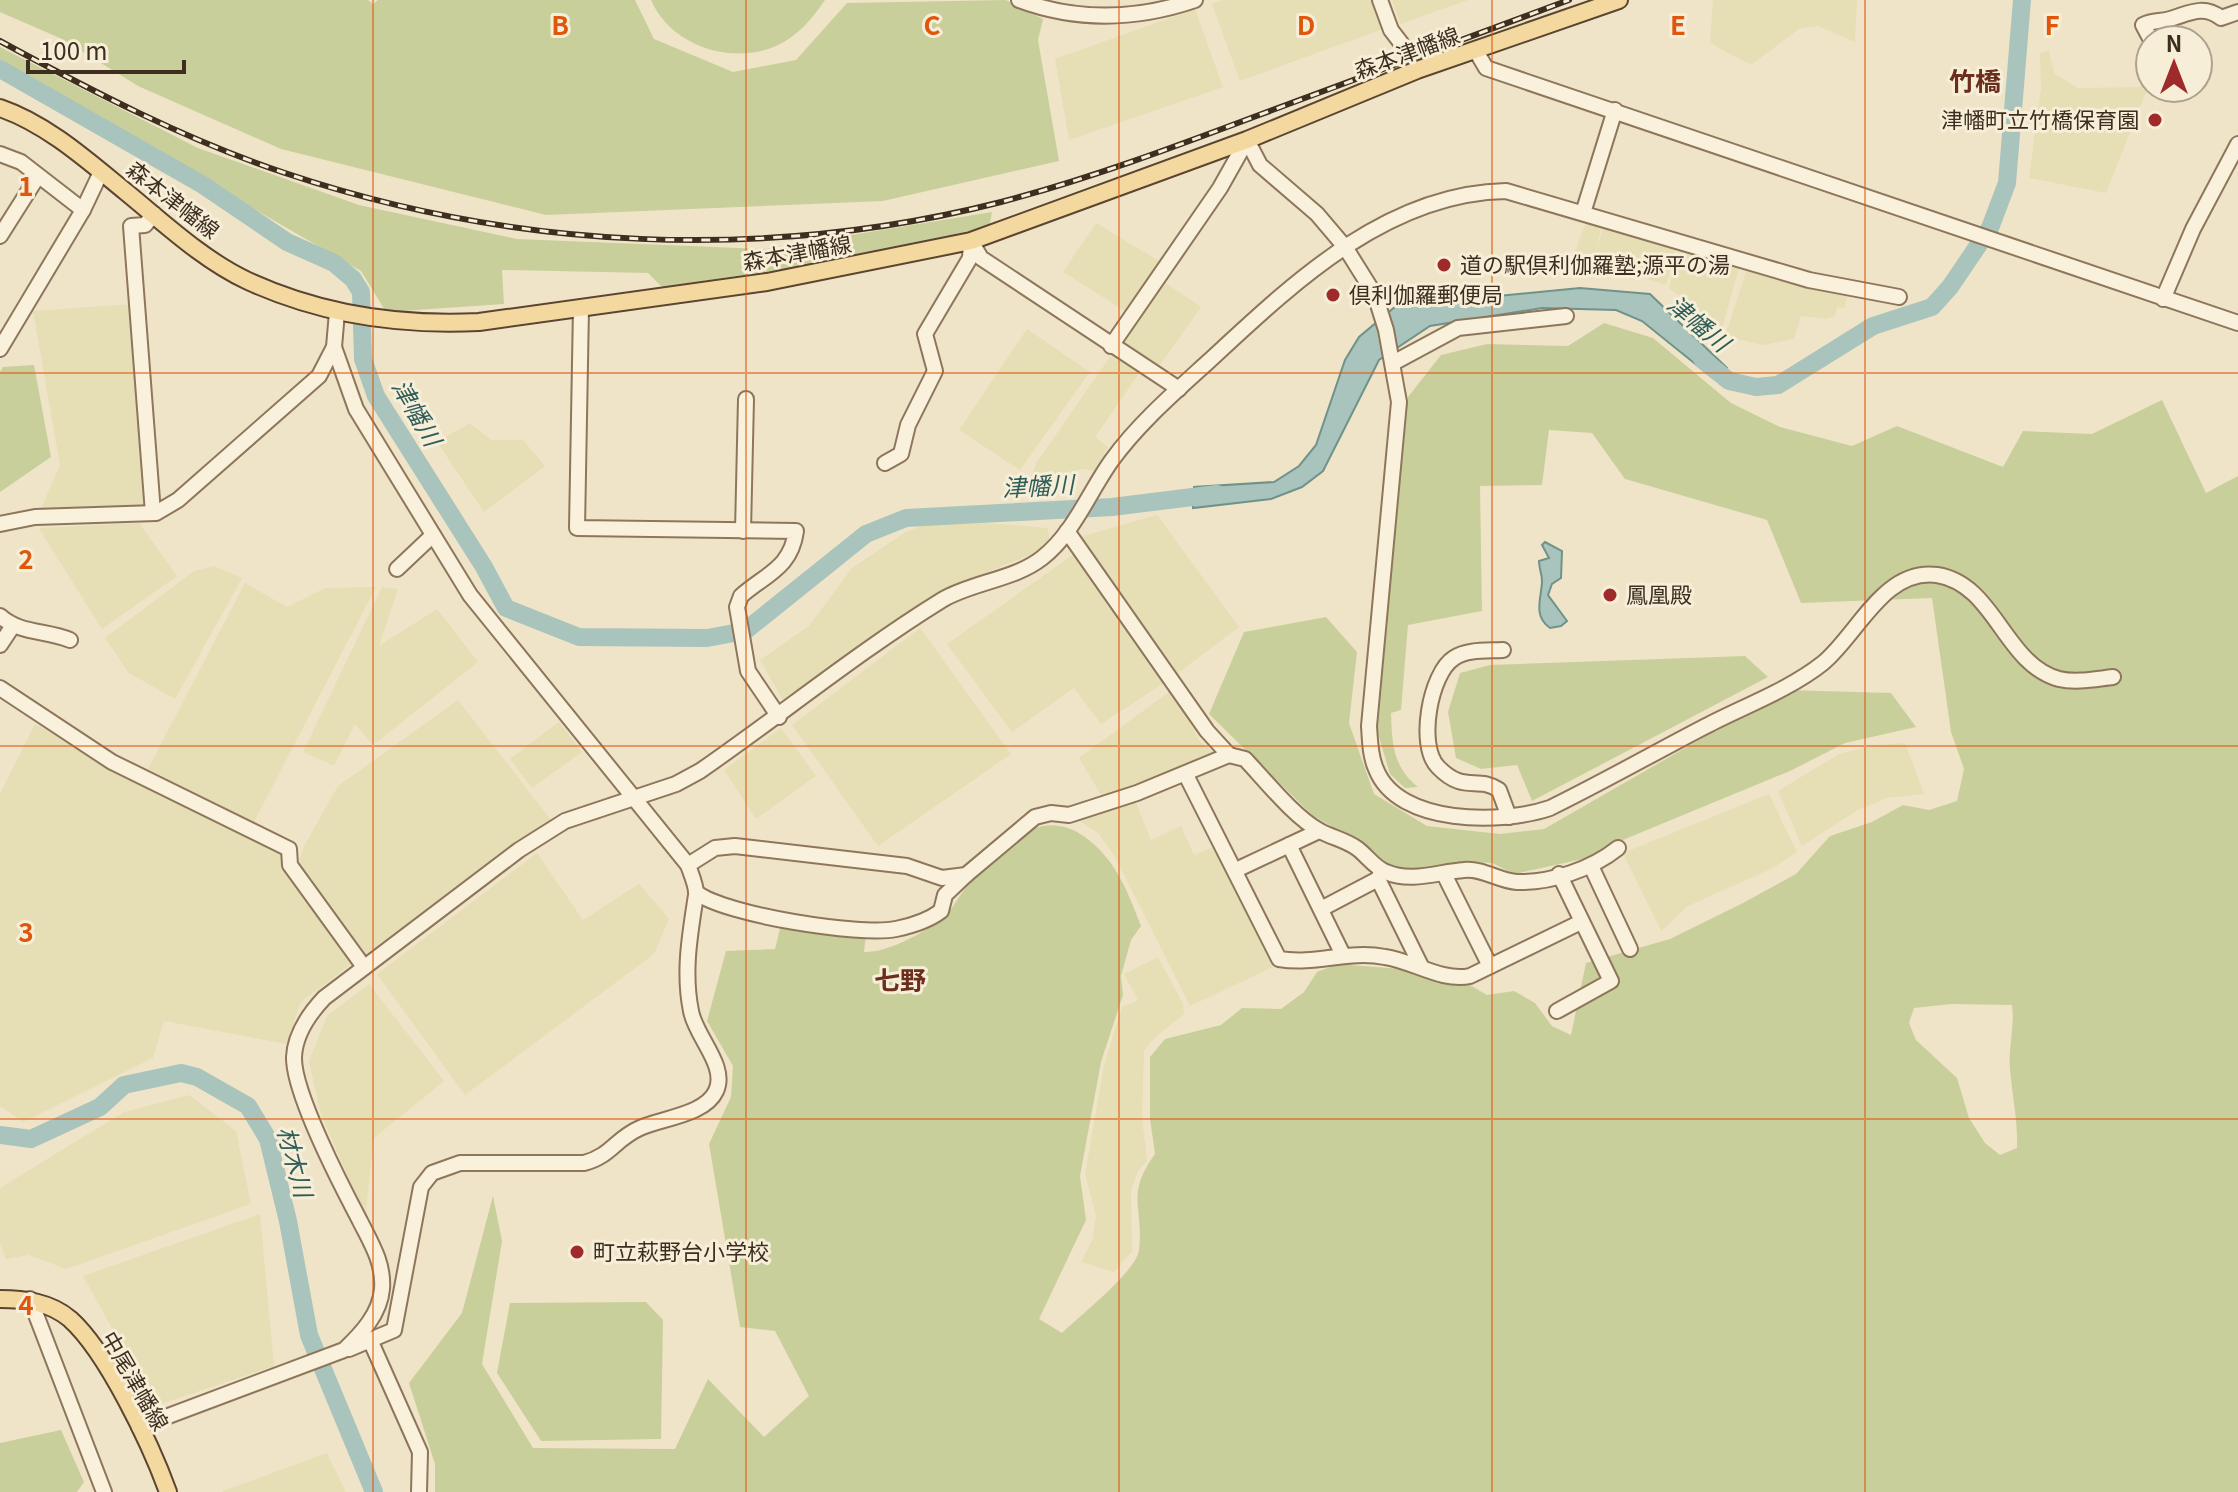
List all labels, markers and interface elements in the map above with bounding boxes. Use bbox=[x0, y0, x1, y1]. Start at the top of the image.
text: B bbox=[551, 5, 569, 42]
text: C bbox=[923, 5, 941, 42]
text: D bbox=[1297, 5, 1315, 42]
text: E bbox=[1670, 5, 1686, 42]
text: F bbox=[2044, 5, 2060, 42]
street label: 森本津幡線 bbox=[1349, 17, 1463, 85]
scale bar bbox=[28, 24, 184, 74]
north arrow bbox=[2134, 24, 2214, 104]
text: N bbox=[2166, 26, 2182, 58]
text: 100 m bbox=[40, 32, 108, 67]
district label: 竹橋 bbox=[1949, 61, 2001, 98]
place label: 津幡町立竹橋保育園 bbox=[1941, 102, 2139, 134]
marker: 津幡町立竹橋保育園 bbox=[2146, 111, 2164, 129]
street label: 森本津幡線 bbox=[121, 152, 227, 245]
text: 1 bbox=[18, 166, 34, 203]
street label: 森本津幡線 bbox=[740, 226, 854, 276]
place label: 道の駅倶利伽羅塾;源平の湯 bbox=[1460, 247, 1730, 279]
marker: 道の駅倶利伽羅塾;源平の湯 bbox=[1435, 256, 1453, 274]
place label: 倶利伽羅郵便局 bbox=[1349, 277, 1503, 309]
marker: 倶利伽羅郵便局 bbox=[1324, 286, 1342, 304]
water label: 津幡川 bbox=[1661, 286, 1741, 361]
water label: 津幡川 bbox=[385, 372, 453, 454]
water label: 津幡川 bbox=[1001, 465, 1078, 504]
text: 2 bbox=[18, 539, 34, 576]
place label: 鳳凰殿 bbox=[1626, 577, 1692, 609]
marker: 鳳凰殿 bbox=[1601, 586, 1619, 604]
text: 3 bbox=[18, 912, 34, 949]
district label: 七野 bbox=[874, 960, 926, 997]
water label: 材木川 bbox=[270, 1122, 323, 1204]
place label: 町立萩野台小学校 bbox=[593, 1234, 769, 1266]
marker: 町立萩野台小学校 bbox=[568, 1243, 586, 1261]
text: 4 bbox=[18, 1285, 34, 1322]
street label: 中尾津幡線 bbox=[95, 1324, 178, 1436]

